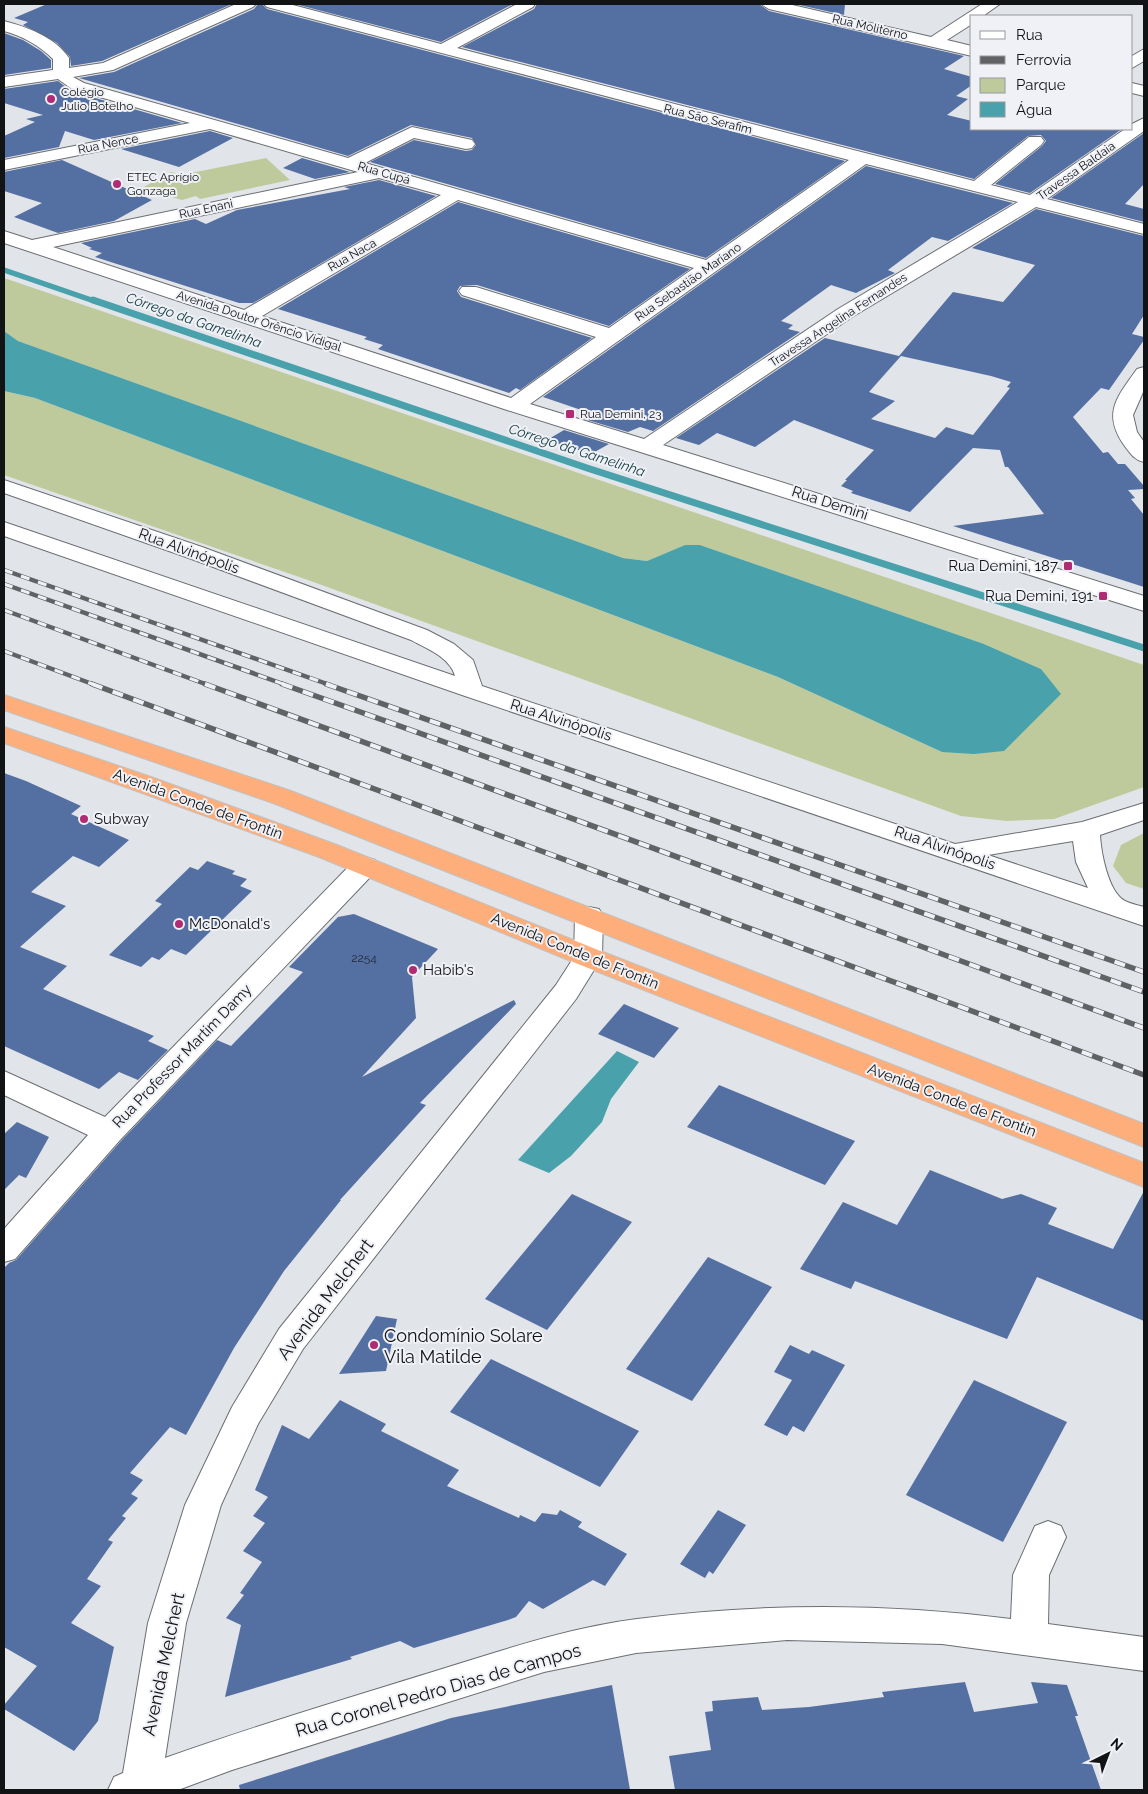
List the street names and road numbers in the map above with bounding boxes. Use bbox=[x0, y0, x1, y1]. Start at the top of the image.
street label: Rua Moliterno bbox=[831, 11, 909, 43]
street label: Rua São Serafim bbox=[662, 101, 754, 137]
street label: Rua Nence bbox=[77, 131, 139, 157]
street label: Travessa Baldaia bbox=[1034, 139, 1118, 203]
street label: Rua Cupá bbox=[356, 159, 412, 187]
street label: Rua Enani bbox=[178, 196, 234, 222]
street label: Rua Naca bbox=[325, 236, 379, 274]
street label: Rua Sebastião Mariano bbox=[632, 240, 744, 324]
street label: Travessa Angelina Fernandes bbox=[766, 270, 910, 370]
street label: Avenida Doutor Orêncio Vidigal bbox=[175, 288, 344, 355]
street label: Rua Demini bbox=[790, 482, 870, 524]
street label: Rua Alvinópolis bbox=[136, 524, 242, 578]
street label: Rua Alvinópolis bbox=[508, 695, 614, 745]
street label: Avenida Conde de Frontin bbox=[111, 765, 285, 843]
street label: Rua Alvinópolis bbox=[892, 822, 998, 874]
street label: Avenida Conde de Frontin bbox=[488, 909, 662, 993]
street label: Rua Professor Martim Damy bbox=[109, 981, 255, 1131]
street label: Avenida Conde de Frontin bbox=[865, 1059, 1039, 1141]
street label: Avenida Melchert bbox=[273, 1234, 377, 1364]
street label: Avenida Melchert bbox=[138, 1591, 188, 1737]
street label: Rua Coronel Pedro Dias de Campos bbox=[293, 1639, 583, 1741]

